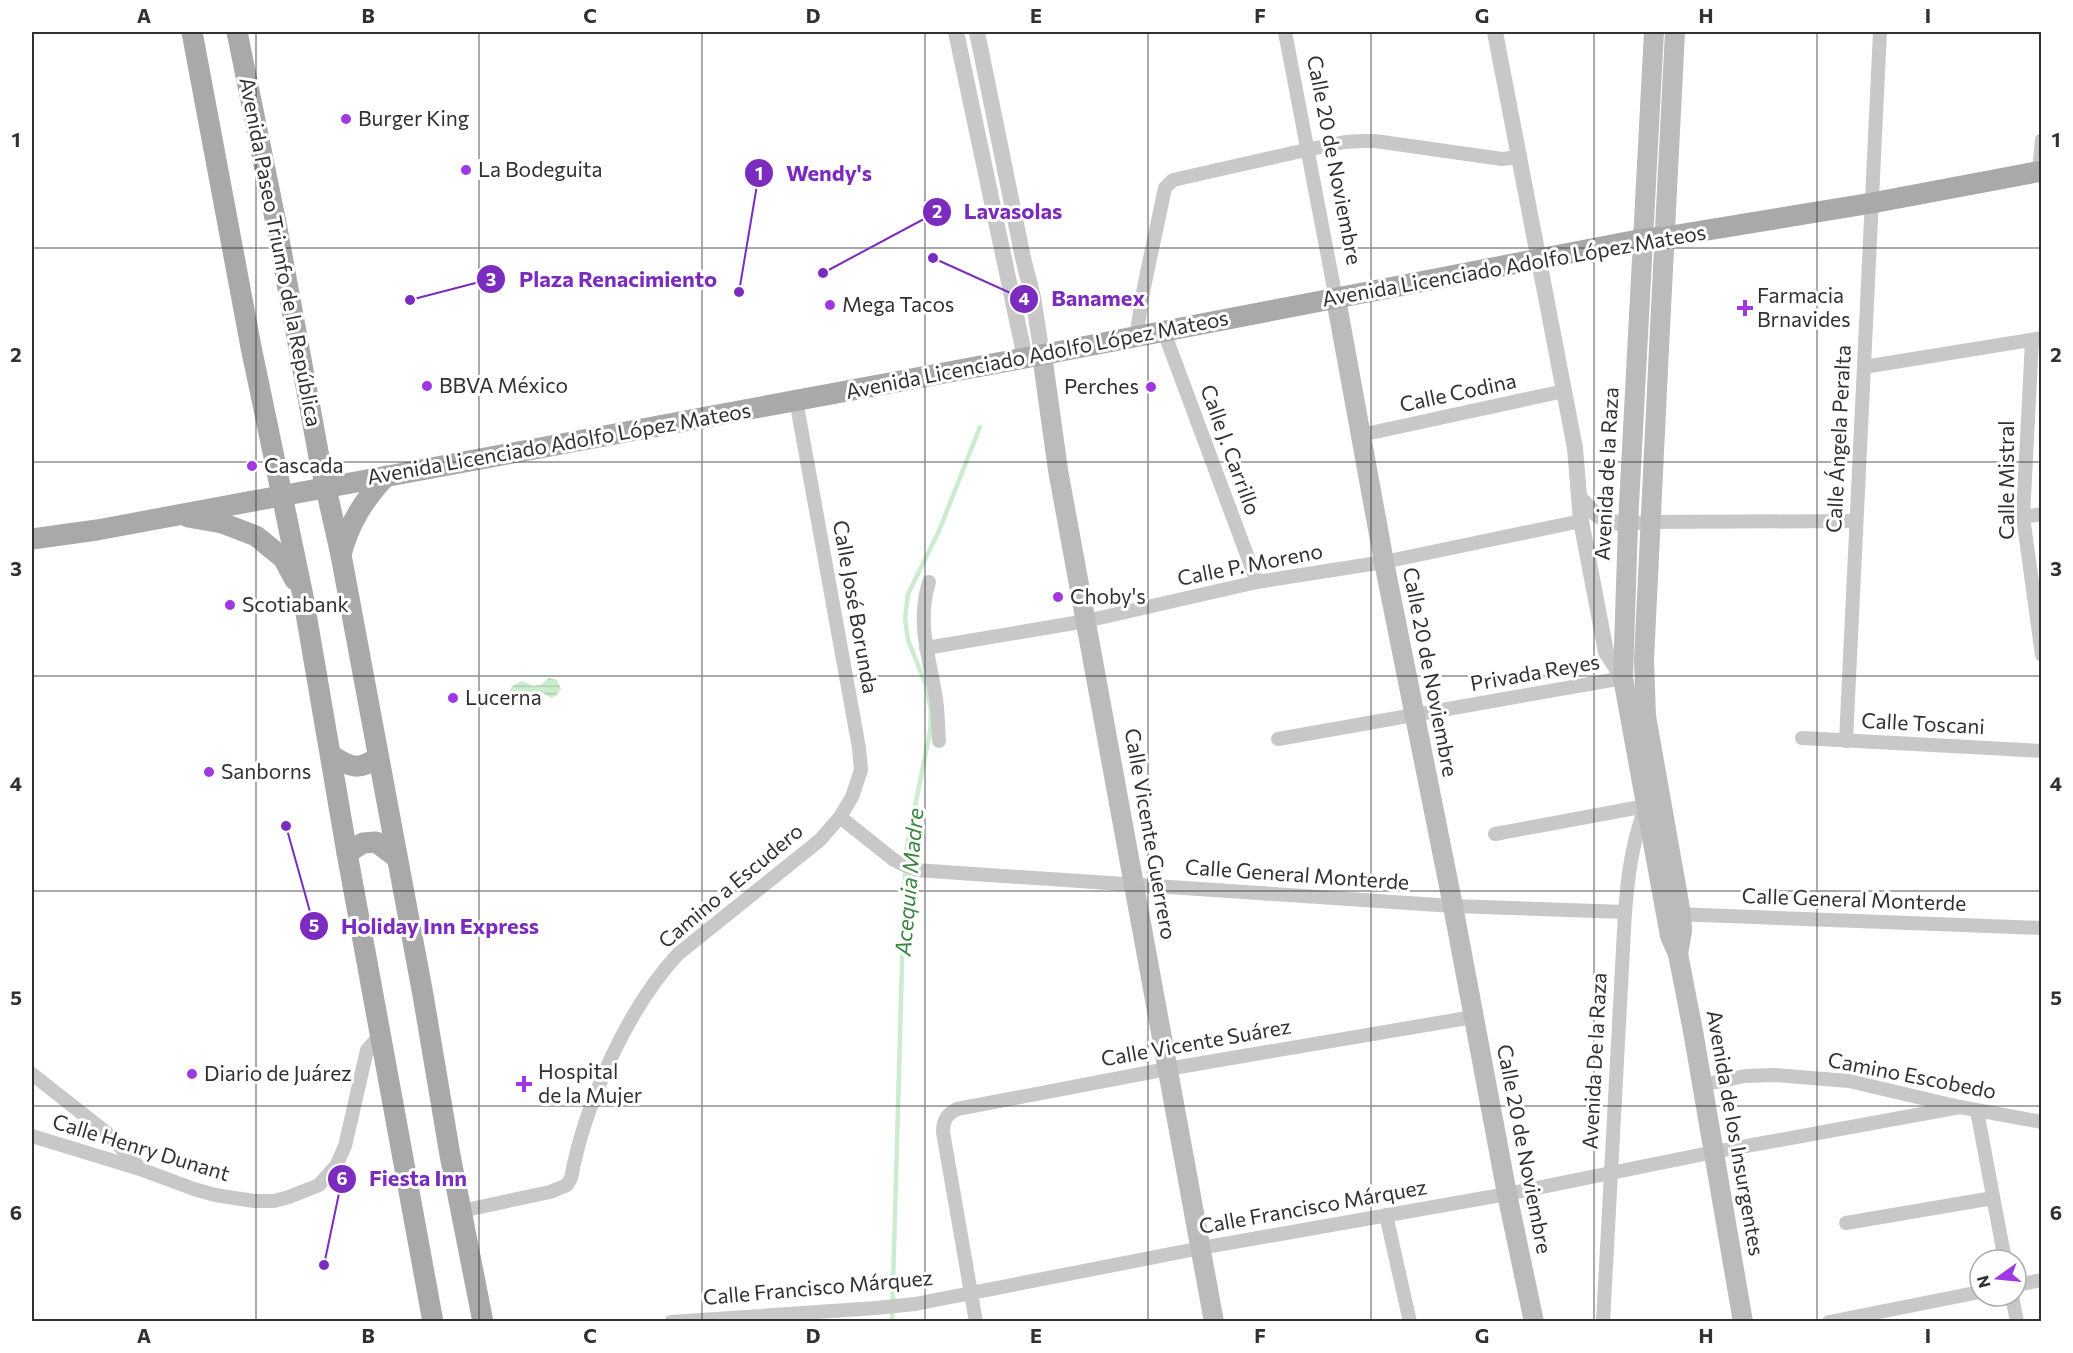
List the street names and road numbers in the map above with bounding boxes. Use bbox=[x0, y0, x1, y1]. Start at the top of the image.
street label: Calle 20 de Noviembre bbox=[1303, 53, 1368, 267]
street label: Avenida Paseo Triunfo de la República bbox=[235, 75, 328, 429]
street label: Avenida Licenciado Adolfo López Mateos bbox=[1320, 218, 1708, 311]
street label: Avenida Licenciado Adolfo López Mateos bbox=[843, 304, 1230, 403]
street label: Calle Ángela Peralta bbox=[1820, 344, 1855, 534]
street label: Calle Codina bbox=[1397, 367, 1518, 416]
street label: Calle J. Carrillo bbox=[1196, 381, 1267, 518]
street label: Avenida de la Raza bbox=[1588, 387, 1623, 561]
street label: Avenida Licenciado Adolfo López Mateos bbox=[365, 396, 753, 489]
street label: Calle Mistral bbox=[1993, 420, 2018, 540]
street label: Calle José Borunda bbox=[829, 518, 884, 695]
street label: Calle P. Moreno bbox=[1175, 537, 1324, 590]
street label: Calle 20 de Noviembre bbox=[1399, 565, 1464, 779]
street label: Privada Reyes bbox=[1468, 648, 1601, 695]
street label: Calle Toscani bbox=[1861, 707, 1985, 738]
street label: Calle Vicente Guerrero bbox=[1121, 726, 1182, 941]
street label: Camino a Escudero bbox=[653, 817, 807, 952]
street label: Calle General Monterde bbox=[1184, 853, 1410, 894]
street label: Calle General Monterde bbox=[1741, 882, 1967, 915]
street label: Avenida De la Raza bbox=[1576, 972, 1611, 1150]
street label: Avenida de los Insurgentes bbox=[1703, 1008, 1770, 1258]
street label: Calle Vicente Suárez bbox=[1099, 1013, 1293, 1071]
street label: Calle 20 de Noviembre bbox=[1493, 1042, 1558, 1256]
street label: Camino Escobedo bbox=[1826, 1046, 1998, 1103]
street label: Calle Henry Dunant bbox=[50, 1108, 233, 1185]
street label: Calle Francisco Márquez bbox=[1197, 1173, 1429, 1238]
street label: Calle Francisco Márquez bbox=[702, 1264, 934, 1309]

